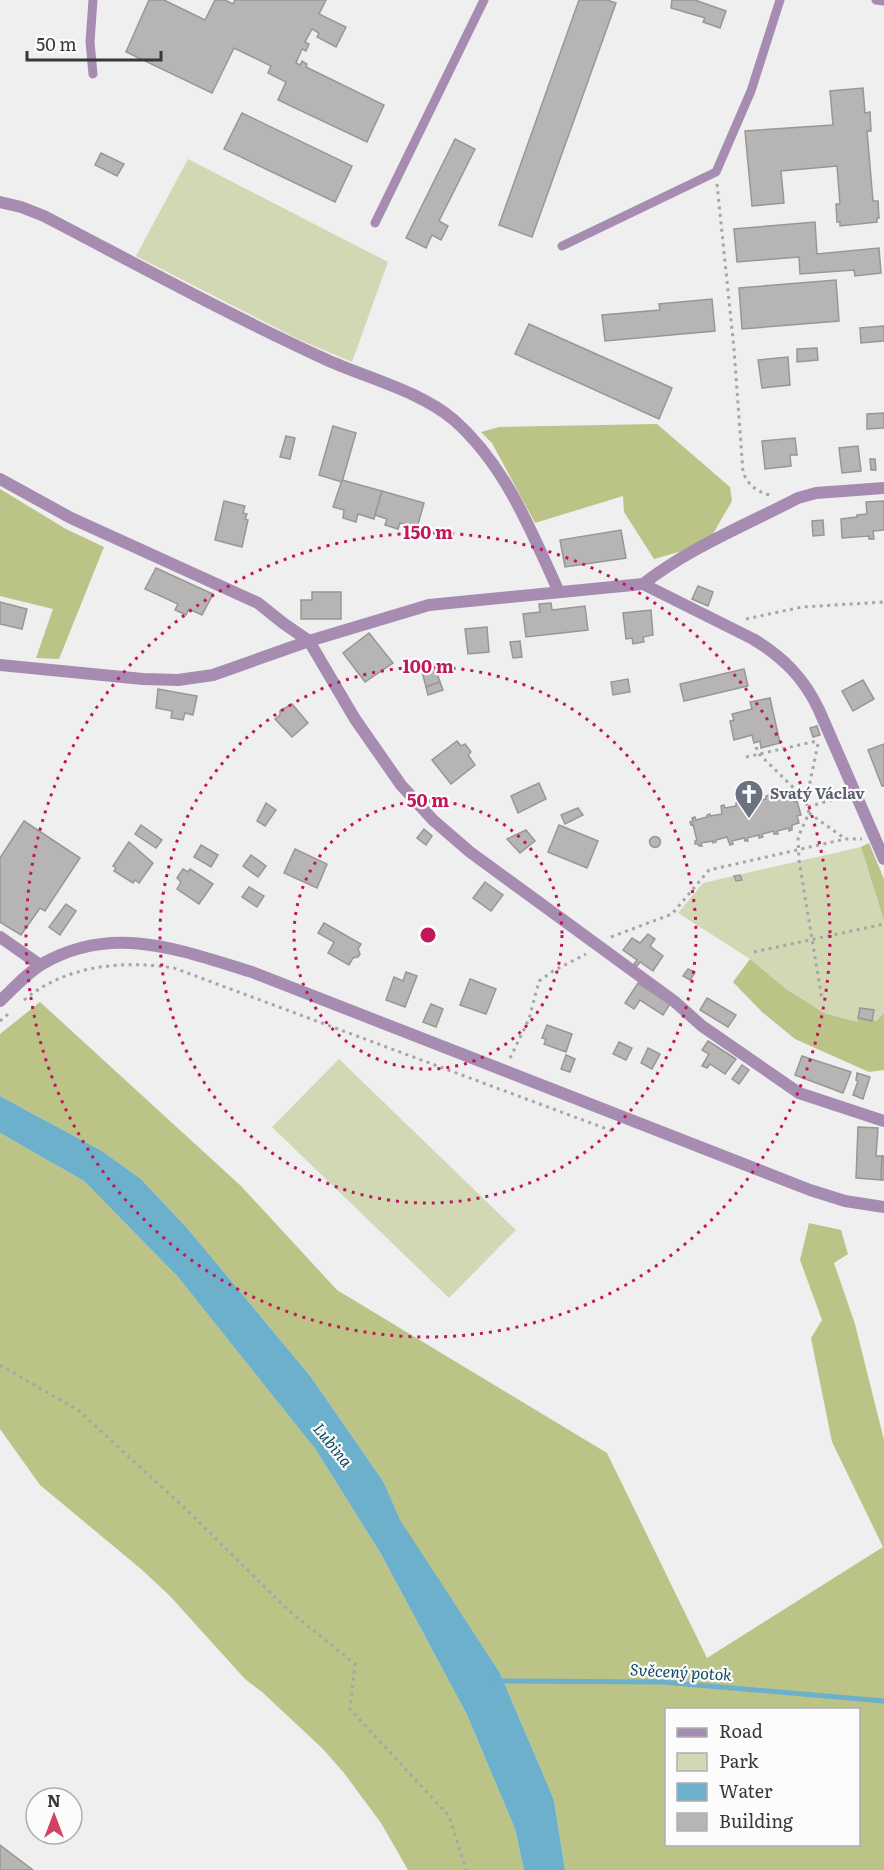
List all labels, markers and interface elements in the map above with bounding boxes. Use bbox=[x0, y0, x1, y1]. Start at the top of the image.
scale bar bbox=[27, 24, 160, 62]
text: 50 m bbox=[36, 30, 77, 57]
text: 150 m bbox=[403, 518, 453, 545]
text: 100 m bbox=[402, 652, 454, 679]
church icon: Svatý Václav bbox=[733, 778, 765, 820]
place label: Svatý Václav bbox=[770, 781, 865, 804]
text: 50 m bbox=[407, 786, 449, 813]
centre of rings bbox=[418, 925, 438, 945]
water label: Lubina bbox=[308, 1417, 360, 1472]
water label: Svěcený potok bbox=[630, 1656, 733, 1686]
legend bbox=[665, 1708, 860, 1846]
text: Road bbox=[719, 1717, 763, 1744]
text: Park bbox=[719, 1747, 760, 1774]
text: Water bbox=[719, 1777, 773, 1804]
north arrow bbox=[24, 1786, 84, 1846]
text: N bbox=[47, 1788, 61, 1812]
text: Building bbox=[719, 1807, 794, 1834]

